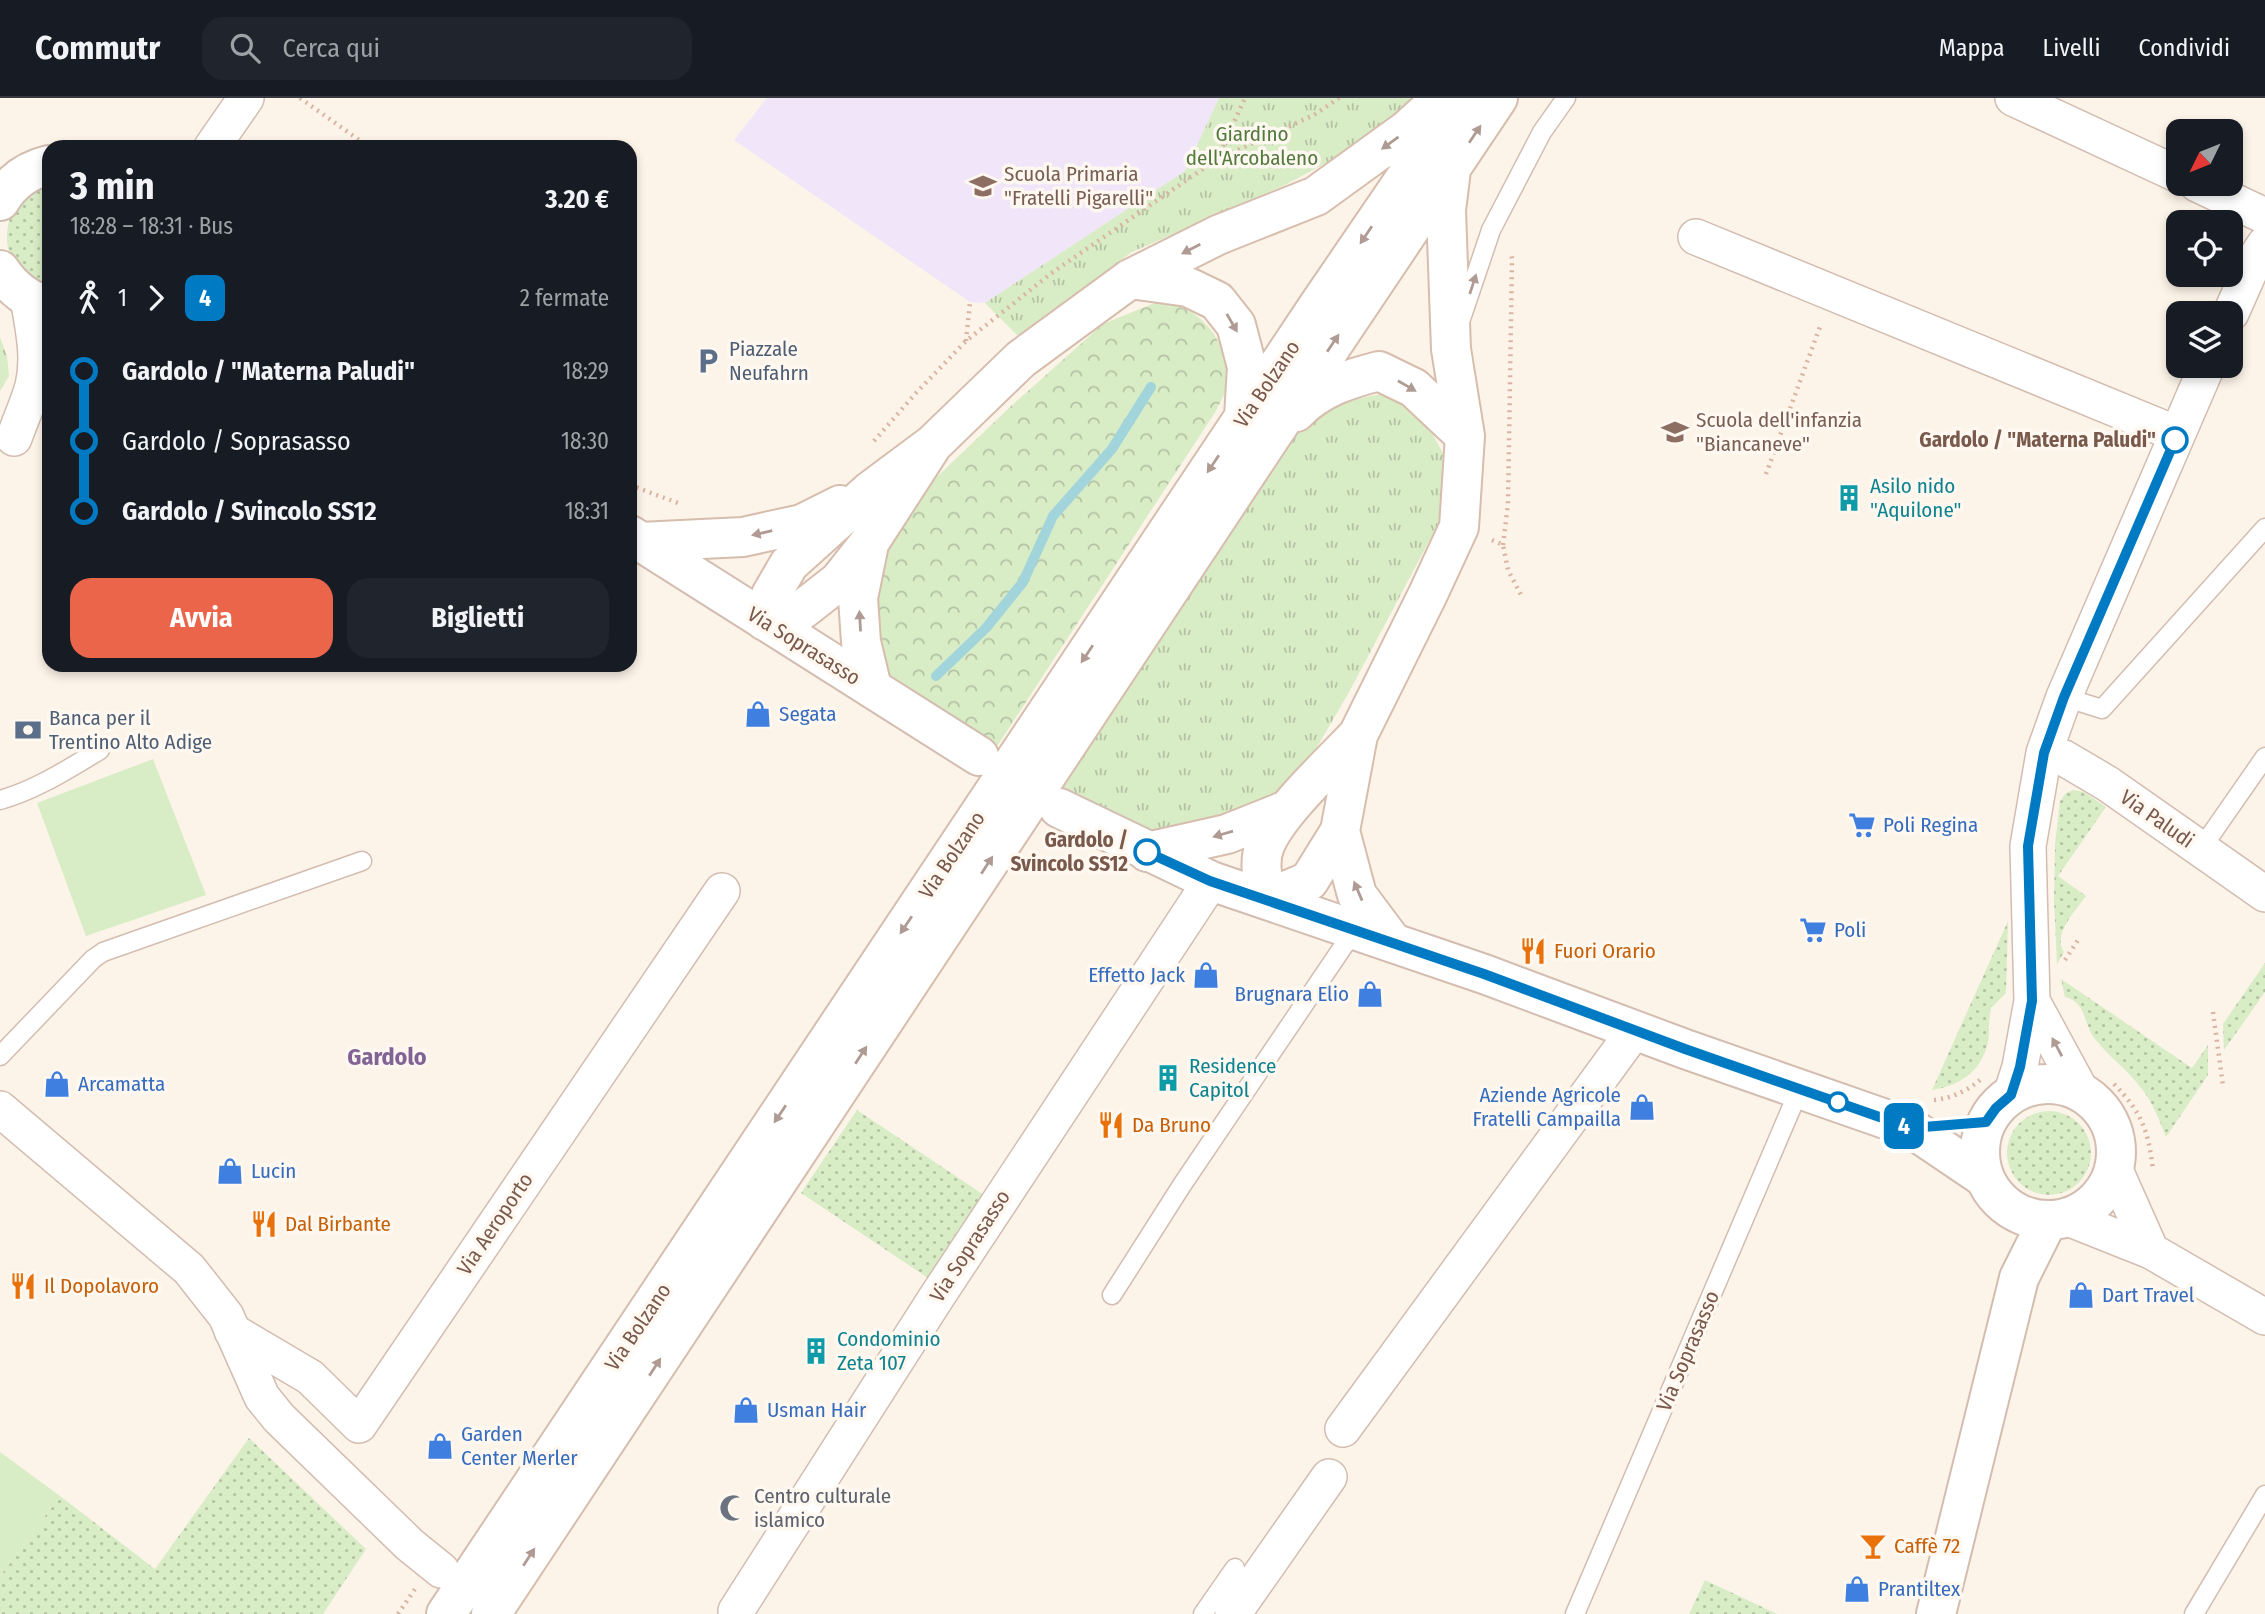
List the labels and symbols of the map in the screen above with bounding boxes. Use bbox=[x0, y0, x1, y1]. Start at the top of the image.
north arrow bbox=[2166, 119, 2244, 196]
park label: Giardino dell'Arcobaleno bbox=[1186, 121, 1318, 171]
one-way arrow bbox=[1468, 124, 1481, 144]
one-way arrow bbox=[1381, 135, 1399, 149]
place label: Scuola Primaria "Fratelli Pigarelli" bbox=[1004, 161, 1153, 211]
school or university icon: Scuola Primaria "Fratelli Pigarelli" bbox=[968, 171, 998, 201]
one-way arrow bbox=[1360, 226, 1373, 245]
one-way arrow bbox=[1181, 243, 1201, 254]
one-way arrow bbox=[1468, 274, 1479, 295]
one-way arrow bbox=[1226, 313, 1238, 332]
one-way arrow bbox=[1326, 334, 1340, 352]
street label: Via Bolzano bbox=[1228, 335, 1306, 433]
place label: Piazzale Neufahrn bbox=[729, 336, 809, 386]
parking icon: Piazzale Neufahrn bbox=[693, 346, 723, 376]
one-way arrow bbox=[1397, 380, 1417, 392]
place label: Scuola dell'infanzia "Biancaneve" bbox=[1696, 407, 1862, 457]
school or university icon: Scuola dell'infanzia "Biancaneve" bbox=[1660, 417, 1690, 447]
place label: Gardolo / "Materna Paludi" bbox=[1919, 427, 2156, 453]
marker: Gardolo / "Materna Paludi" bbox=[2162, 427, 2188, 453]
one-way arrow bbox=[1207, 455, 1220, 474]
place label: Asilo nido "Aquilone" bbox=[1870, 473, 1962, 523]
building icon: Asilo nido "Aquilone" bbox=[1834, 483, 1864, 513]
one-way arrow bbox=[750, 528, 772, 539]
street label: Via Soprasasso bbox=[743, 601, 865, 691]
one-way arrow bbox=[854, 610, 865, 632]
one-way arrow bbox=[1080, 644, 1093, 664]
shop icon: Segata bbox=[743, 699, 773, 729]
place label: Segata bbox=[779, 701, 837, 727]
place label: Banca per il Trentino Alto Adige bbox=[49, 705, 212, 755]
bank icon: Banca per il Trentino Alto Adige bbox=[13, 715, 43, 745]
street label: Via Paludi bbox=[2115, 784, 2199, 854]
street label: Via Bolzano bbox=[913, 806, 991, 904]
supermarket icon: Poli Regina bbox=[1847, 810, 1877, 840]
place label: Poli Regina bbox=[1883, 812, 1978, 838]
place label: Gardolo / Svincolo SS12 bbox=[1010, 827, 1128, 877]
one-way arrow bbox=[1212, 829, 1234, 840]
marker: Gardolo / Svincolo SS12 bbox=[1134, 839, 1160, 865]
one-way arrow bbox=[980, 856, 993, 875]
one-way arrow bbox=[1352, 881, 1364, 901]
one-way arrow bbox=[900, 915, 913, 934]
supermarket icon: Poli bbox=[1798, 915, 1828, 945]
place label: Poli bbox=[1834, 917, 1866, 943]
restaurant icon: Fuori Orario bbox=[1518, 936, 1548, 966]
place label: Fuori Orario bbox=[1554, 938, 1656, 964]
shop icon: Effetto Jack bbox=[1191, 960, 1221, 990]
place label: Effetto Jack bbox=[1088, 962, 1185, 988]
shop icon: Brugnara Elio bbox=[1355, 979, 1385, 1009]
place label: Brugnara Elio bbox=[1234, 981, 1349, 1007]
one-way arrow bbox=[2051, 1037, 2062, 1057]
district label: Gardolo bbox=[347, 1043, 427, 1071]
one-way arrow bbox=[854, 1046, 868, 1064]
place label: Residence Capitol bbox=[1189, 1053, 1276, 1103]
building icon: Residence Capitol bbox=[1153, 1063, 1183, 1093]
shop icon: Arcamatta bbox=[42, 1069, 72, 1099]
place label: Arcamatta bbox=[78, 1071, 165, 1097]
place label: Aziende Agricole Fratelli Campailla bbox=[1473, 1082, 1621, 1132]
shop icon: Aziende Agricole Fratelli Campailla bbox=[1627, 1092, 1657, 1122]
unlabelled marker bbox=[1828, 1092, 1848, 1112]
line badge: 4 bbox=[1881, 1103, 1927, 1149]
one-way arrow bbox=[773, 1105, 787, 1123]
restaurant icon: Da Bruno bbox=[1096, 1110, 1126, 1140]
place label: Da Bruno bbox=[1132, 1112, 1211, 1138]
shop icon: Lucin bbox=[215, 1156, 245, 1186]
place label: Lucin bbox=[251, 1158, 296, 1184]
street label: Via Aeroporto bbox=[451, 1168, 539, 1280]
street label: Via Soprasasso bbox=[924, 1185, 1016, 1307]
restaurant icon: Dal Birbante bbox=[249, 1209, 279, 1239]
place label: Dal Birbante bbox=[285, 1211, 391, 1237]
restaurant icon: Il Dopolavoro bbox=[8, 1271, 38, 1301]
place label: Il Dopolavoro bbox=[44, 1273, 159, 1299]
street label: Via Bolzano bbox=[599, 1278, 677, 1376]
shop icon: Dart Travel bbox=[2066, 1280, 2096, 1310]
place label: Dart Travel bbox=[2102, 1282, 2195, 1308]
street label: Via Soprasasso bbox=[1651, 1287, 1725, 1415]
place label: Condominio Zeta 107 bbox=[837, 1326, 941, 1376]
building icon: Condominio Zeta 107 bbox=[801, 1336, 831, 1366]
one-way arrow bbox=[648, 1358, 661, 1377]
shop icon: Usman Hair bbox=[731, 1395, 761, 1425]
place label: Usman Hair bbox=[767, 1397, 867, 1423]
place label: Garden Center Merler bbox=[461, 1421, 578, 1471]
shop icon: Garden Center Merler bbox=[425, 1431, 455, 1461]
place label: Centro culturale islamico bbox=[754, 1483, 891, 1533]
mosque icon: Centro culturale islamico bbox=[718, 1493, 748, 1523]
bar icon: Caffè 72 bbox=[1858, 1531, 1888, 1561]
place label: Caffè 72 bbox=[1894, 1533, 1960, 1559]
one-way arrow bbox=[522, 1548, 536, 1566]
shop icon: Prantiltex bbox=[1842, 1574, 1872, 1604]
place label: Prantiltex bbox=[1878, 1576, 1961, 1602]

